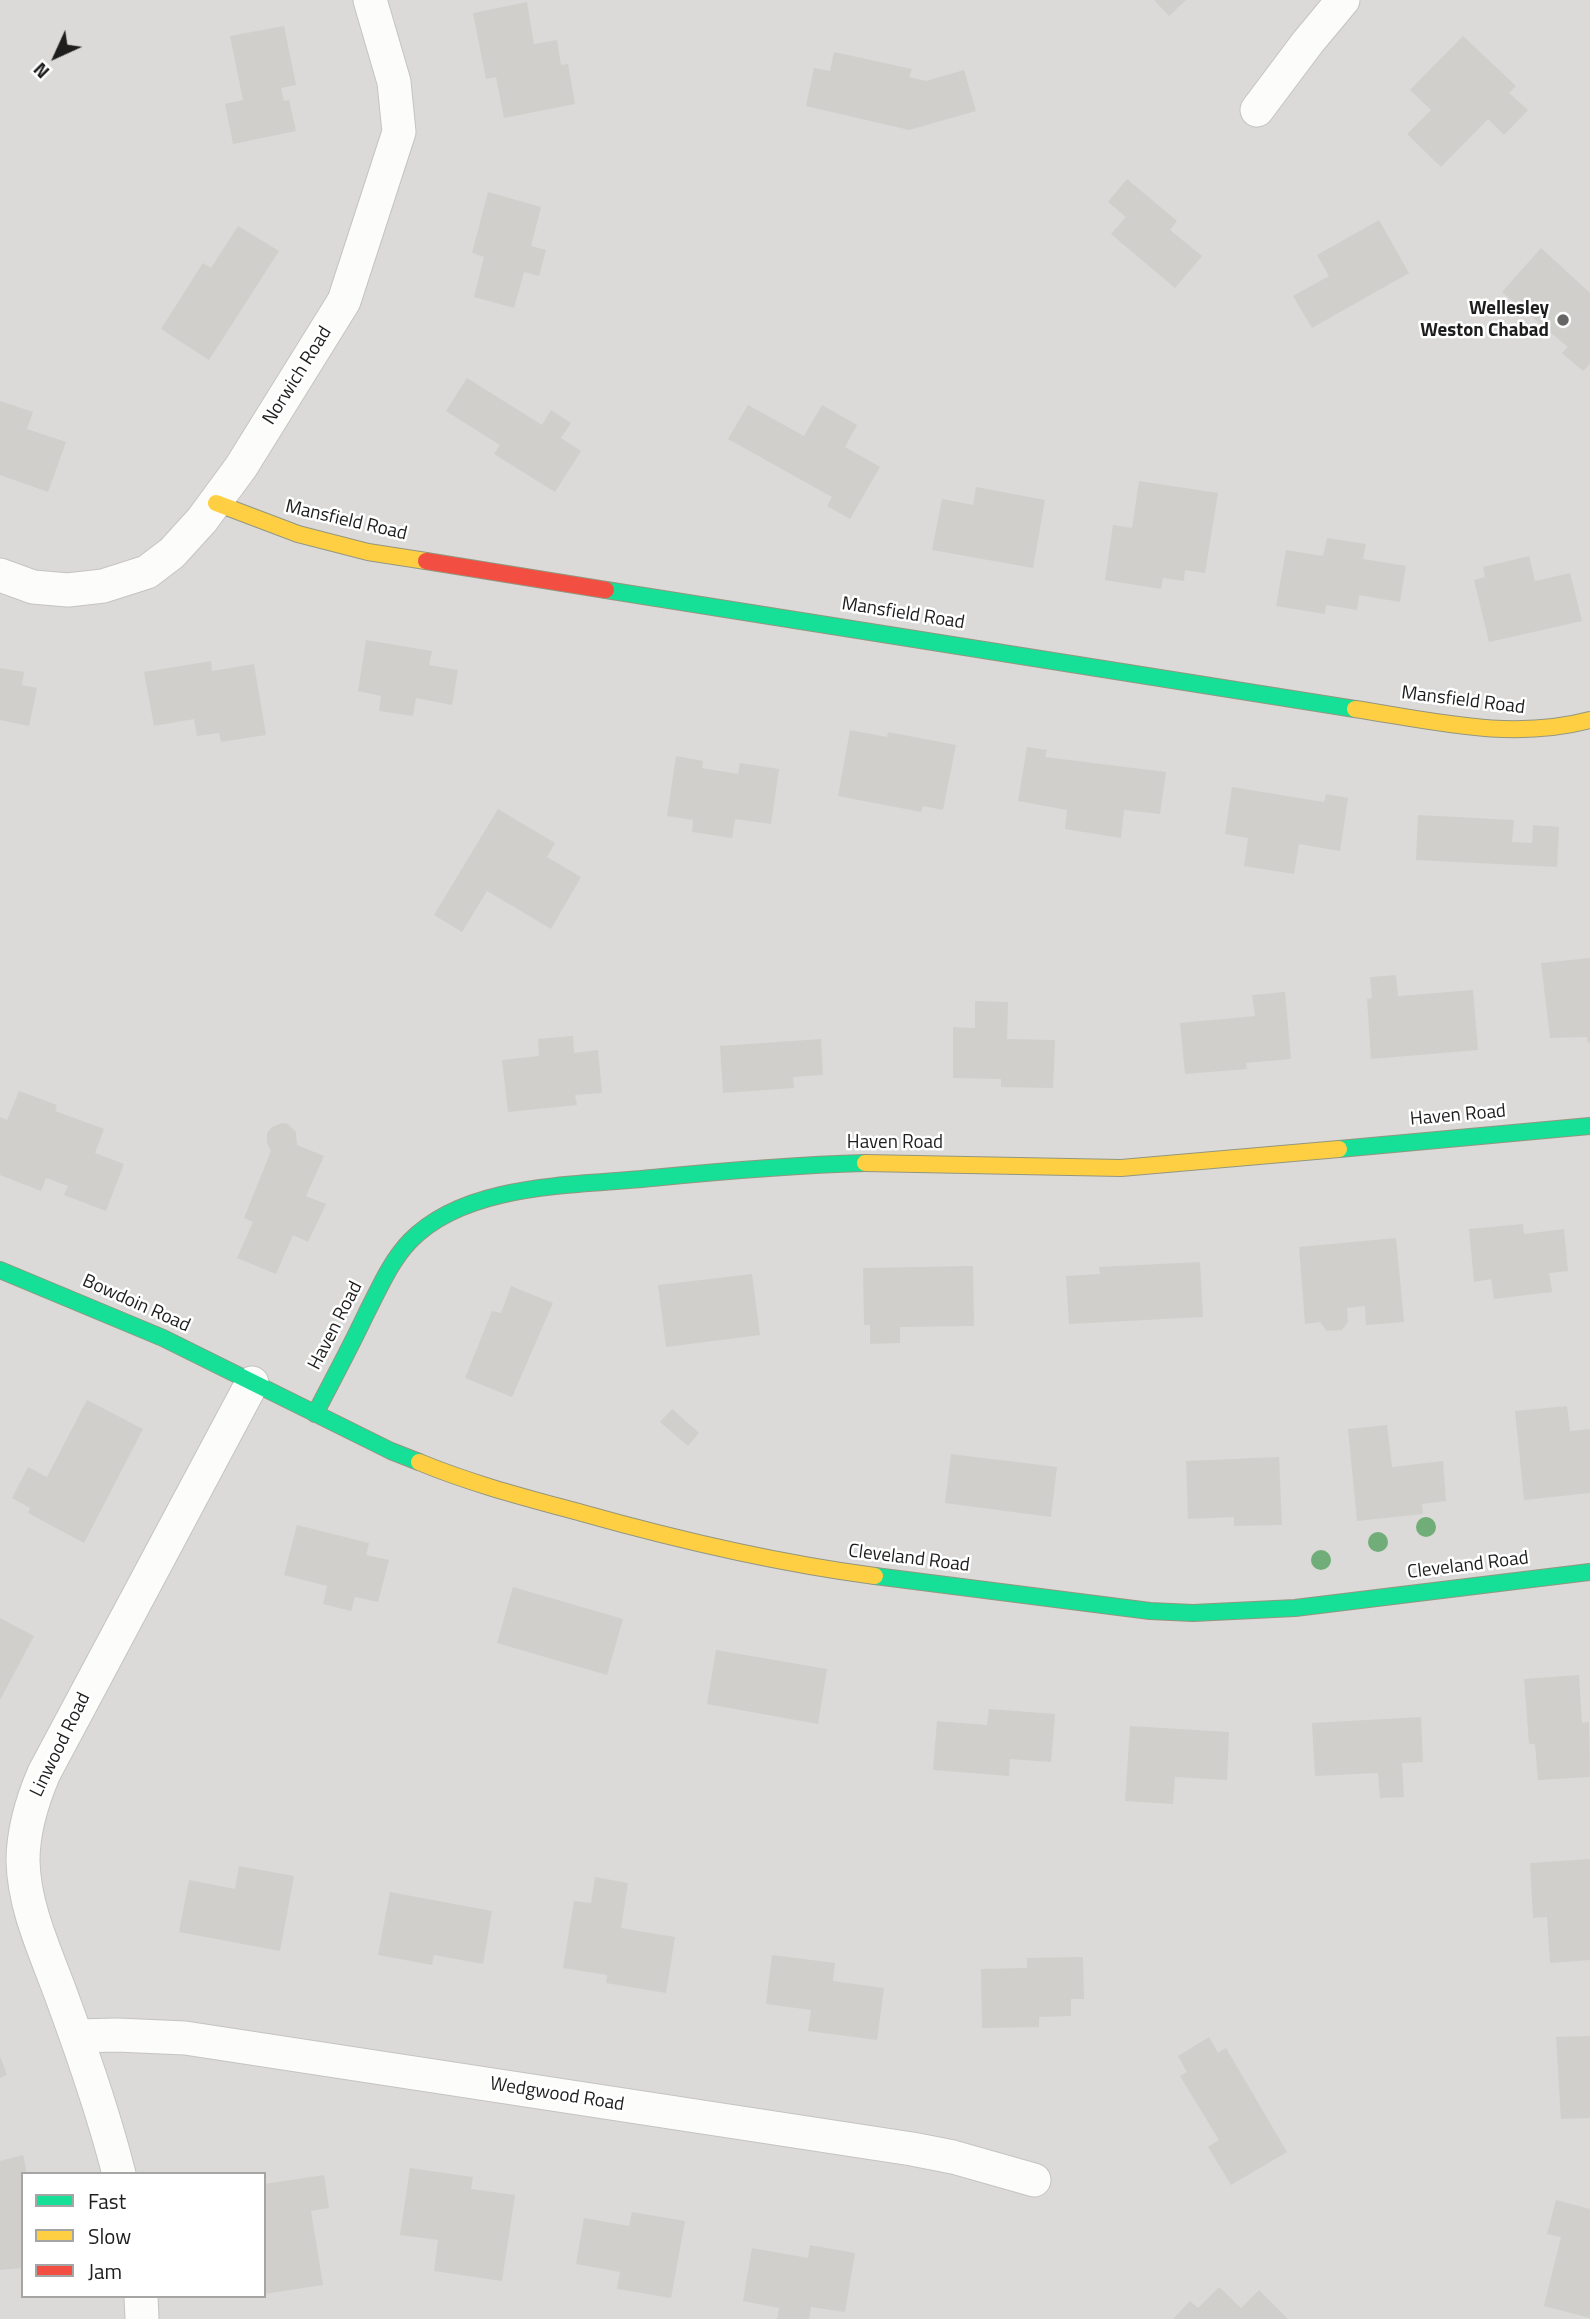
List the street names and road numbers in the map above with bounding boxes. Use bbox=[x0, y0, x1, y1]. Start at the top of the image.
street label: Norwich Road bbox=[259, 323, 337, 429]
street label: Mansfield Road bbox=[283, 496, 409, 546]
street label: Mansfield Road bbox=[840, 593, 966, 635]
street label: Mansfield Road bbox=[1400, 682, 1526, 720]
street label: Haven Road bbox=[1409, 1100, 1507, 1132]
street label: Haven Road bbox=[847, 1132, 943, 1154]
street label: Bowdoin Road bbox=[78, 1270, 194, 1338]
street label: Haven Road bbox=[304, 1278, 368, 1374]
street label: Cleveland Road bbox=[847, 1540, 971, 1578]
street label: Cleveland Road bbox=[1406, 1547, 1530, 1585]
street label: Linwood Road bbox=[26, 1689, 96, 1801]
street label: Wedgwood Road bbox=[488, 2073, 626, 2117]

